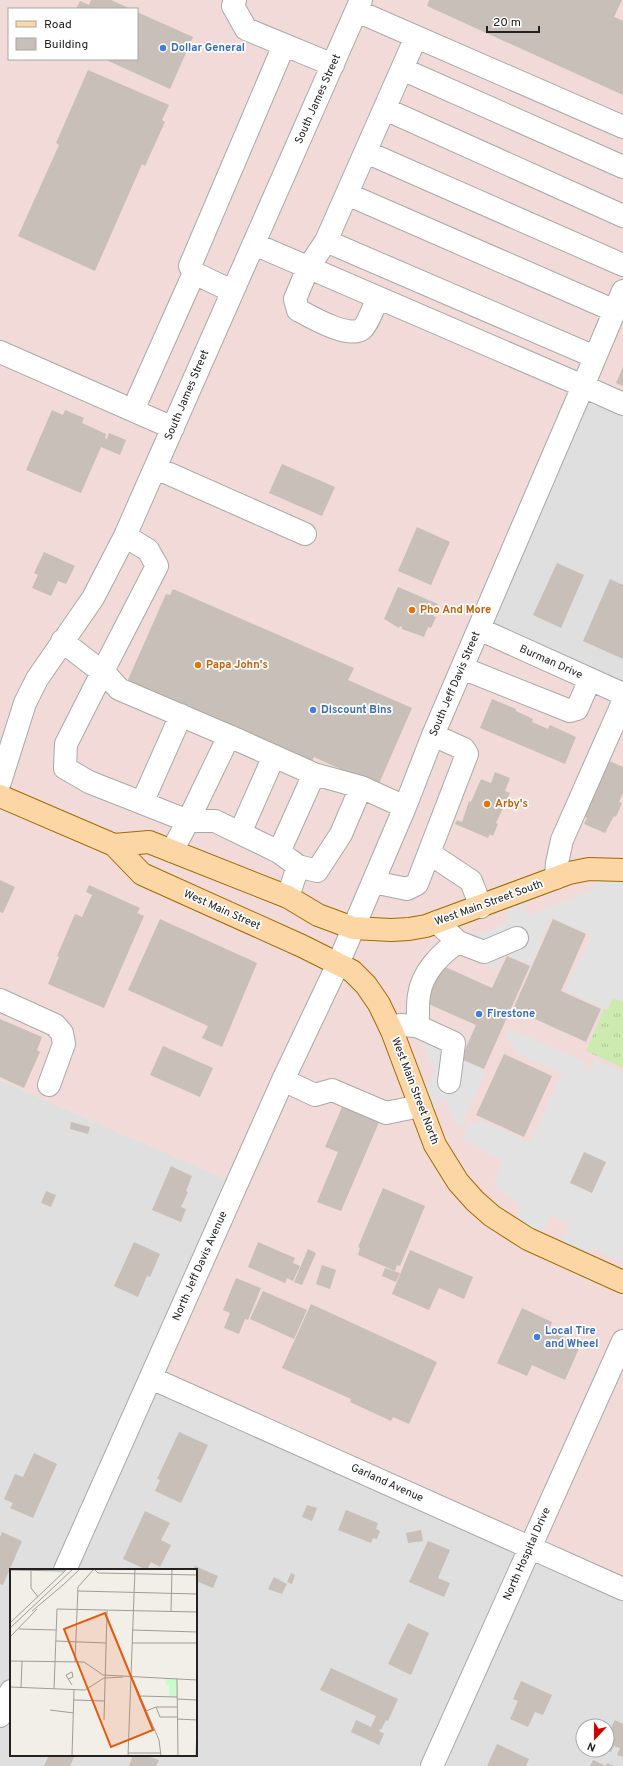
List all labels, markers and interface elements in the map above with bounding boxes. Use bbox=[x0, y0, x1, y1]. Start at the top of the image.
legend bbox=[8, 8, 138, 60]
scale bar bbox=[487, 8, 539, 34]
text: 20 m bbox=[493, 15, 521, 31]
text: Road bbox=[44, 17, 72, 33]
text: Building bbox=[44, 37, 88, 53]
place label: Dollar General bbox=[171, 41, 245, 55]
marker: Dollar General bbox=[158, 43, 168, 53]
street label: South James Street bbox=[292, 52, 344, 146]
street label: South James Street bbox=[162, 348, 212, 442]
place label: Pho And More bbox=[420, 603, 491, 617]
marker: Pho And More bbox=[407, 605, 417, 615]
street label: South Jeff Davis Street bbox=[427, 629, 483, 739]
street label: Burman Drive bbox=[517, 642, 585, 682]
place label: Papa John's bbox=[206, 658, 268, 672]
marker: Papa John's bbox=[193, 660, 203, 670]
place label: Discount Bins bbox=[321, 703, 392, 717]
marker: Discount Bins bbox=[308, 705, 318, 715]
place label: Arby's bbox=[495, 797, 528, 811]
marker: Arby's bbox=[482, 799, 492, 809]
street label: West Main Street South bbox=[433, 877, 545, 929]
street label: West Main Street bbox=[181, 887, 263, 933]
place label: Firestone bbox=[487, 1007, 535, 1021]
marker: Firestone bbox=[474, 1009, 484, 1019]
street label: West Main Street North bbox=[388, 1035, 442, 1147]
street label: North Jeff Davis Avenue bbox=[169, 1209, 231, 1323]
place label: Local Tire and Wheel bbox=[545, 1324, 598, 1351]
marker: Local Tire and Wheel bbox=[532, 1332, 542, 1342]
street label: Garland Avenue bbox=[349, 1461, 426, 1505]
street label: North Hospital Drive bbox=[500, 1505, 554, 1603]
inset map bbox=[10, 1569, 197, 1756]
north arrow bbox=[575, 1718, 615, 1758]
text: N bbox=[585, 1738, 598, 1754]

